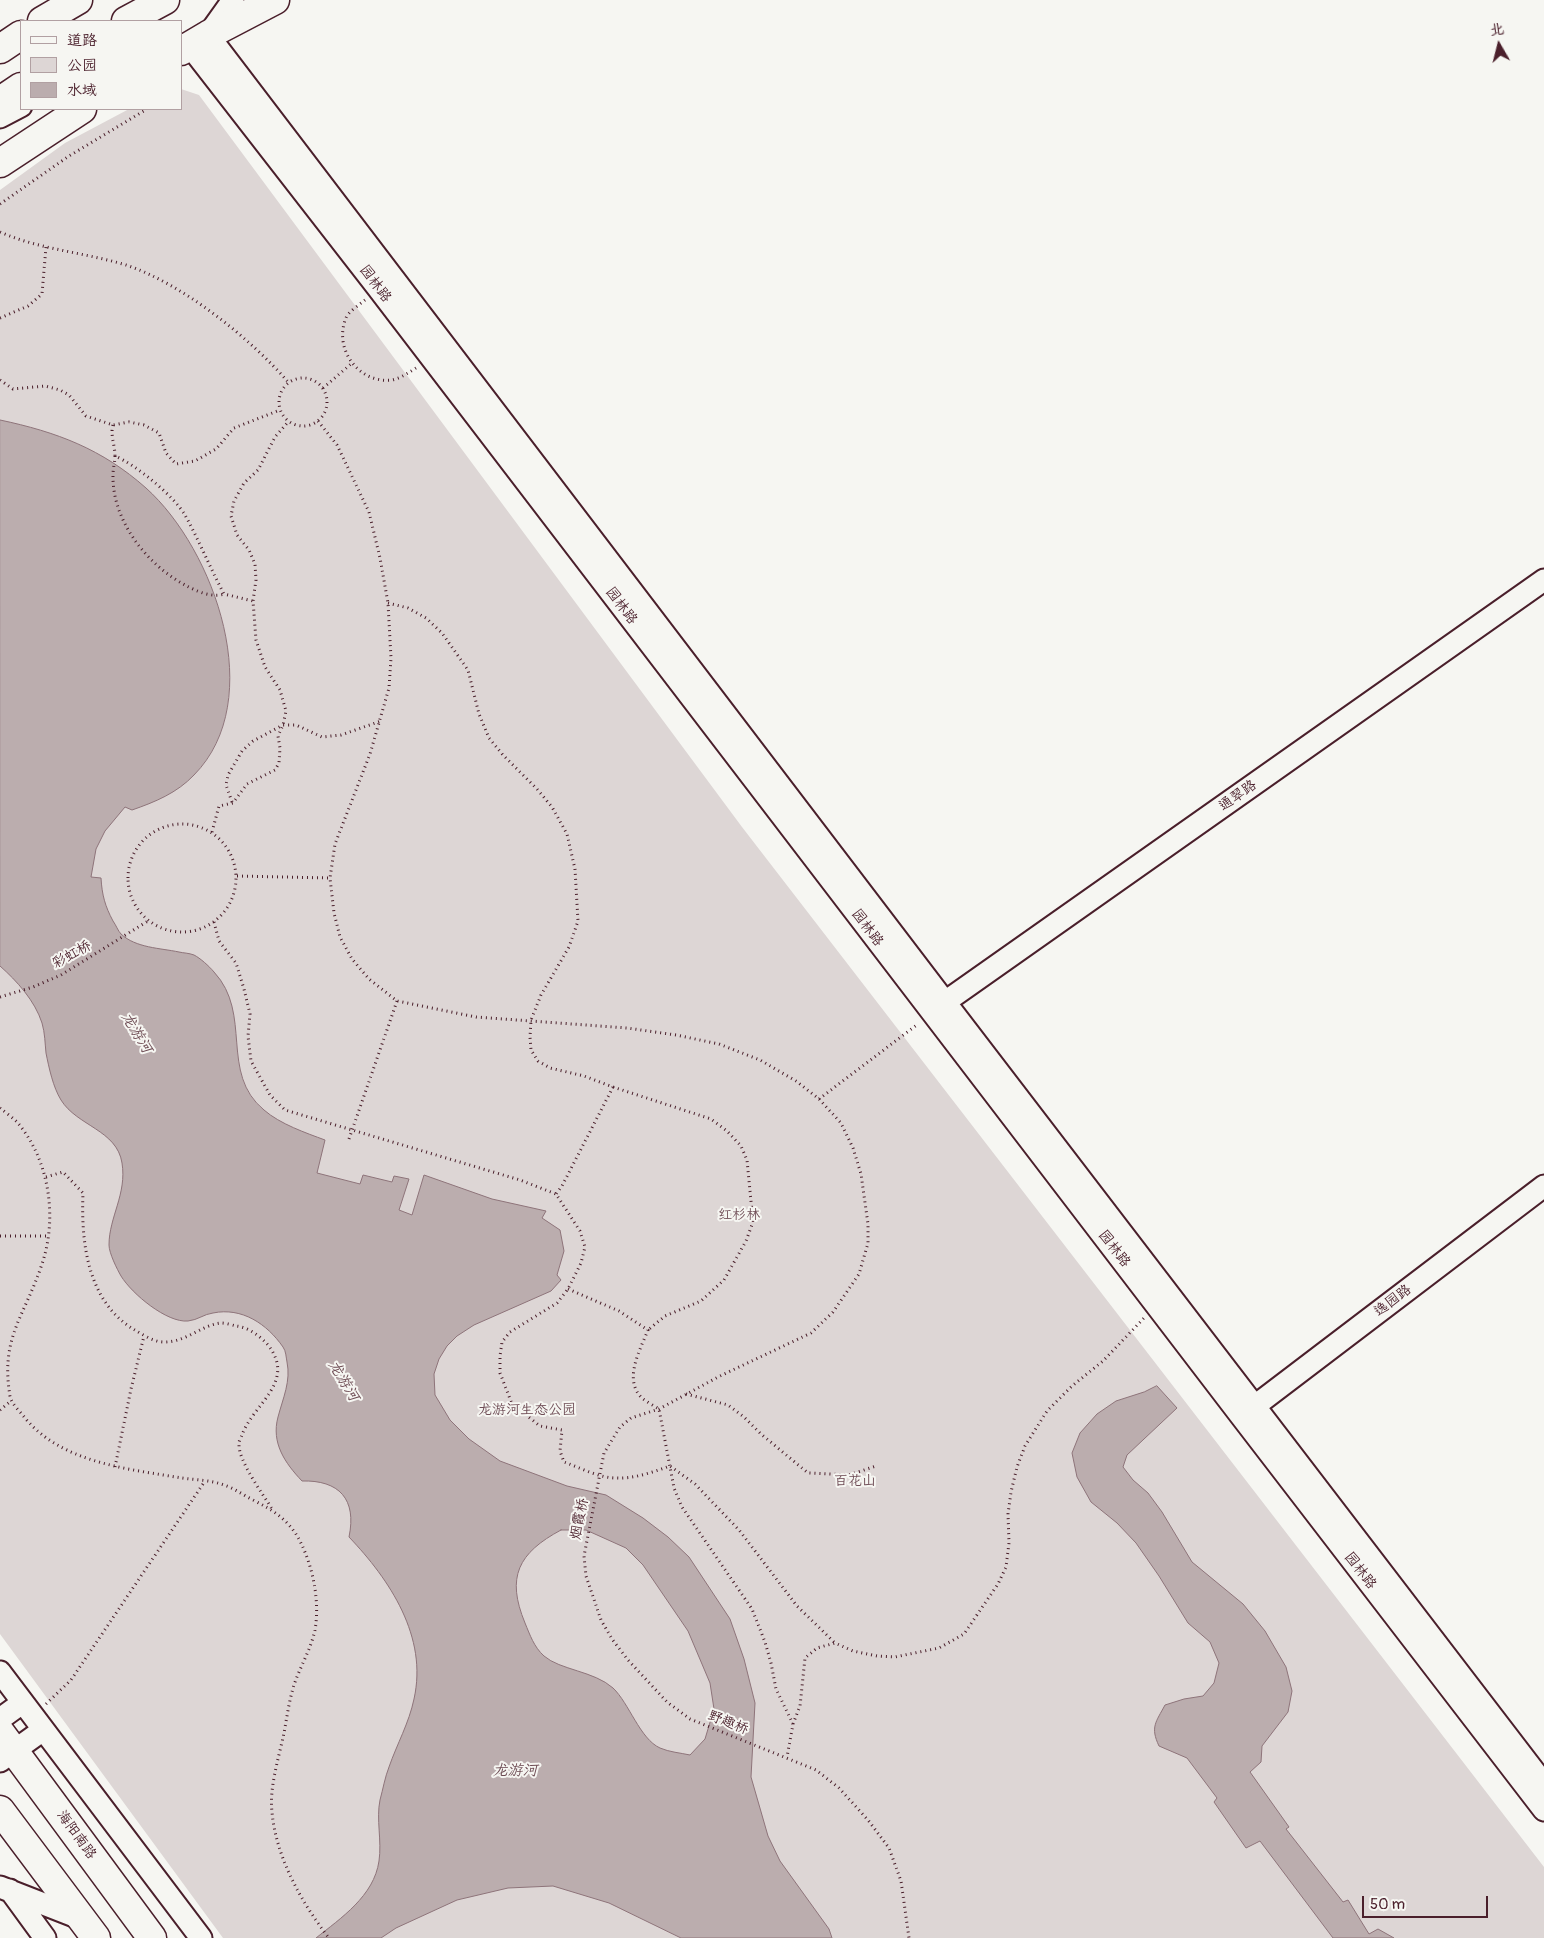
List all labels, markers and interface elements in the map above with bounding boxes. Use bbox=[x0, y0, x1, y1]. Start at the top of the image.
legend bbox=[20, 20, 182, 110]
north arrow bbox=[1474, 20, 1524, 70]
text: 北 bbox=[1489, 20, 1505, 39]
text: 道路 bbox=[67, 31, 97, 50]
text: 公园 bbox=[67, 56, 97, 75]
text: 水域 bbox=[67, 81, 97, 100]
street label: 园林路 bbox=[356, 262, 394, 306]
street label: 园林路 bbox=[602, 584, 640, 628]
street label: 通翠路 bbox=[1216, 777, 1260, 815]
street label: 园林路 bbox=[848, 906, 886, 950]
street label: 彩虹桥 bbox=[50, 937, 94, 973]
water label: 龙游河 bbox=[117, 1009, 155, 1057]
park label: 红杉林 bbox=[718, 1207, 760, 1223]
street label: 园林路 bbox=[1094, 1227, 1134, 1271]
street label: 逸园路 bbox=[1371, 1282, 1415, 1320]
water label: 龙游河 bbox=[324, 1357, 362, 1405]
park label: 龙游河生态公园 bbox=[478, 1402, 576, 1418]
park label: 百花山 bbox=[834, 1473, 876, 1489]
street label: 烟霞桥 bbox=[568, 1497, 592, 1541]
street label: 园林路 bbox=[1340, 1549, 1380, 1593]
street label: 野趣桥 bbox=[705, 1707, 751, 1739]
water label: 龙游河 bbox=[493, 1762, 537, 1780]
street label: 海阳南路 bbox=[53, 1807, 99, 1863]
scale bar bbox=[1364, 1886, 1490, 1918]
text: 50 m bbox=[1370, 1895, 1405, 1914]

